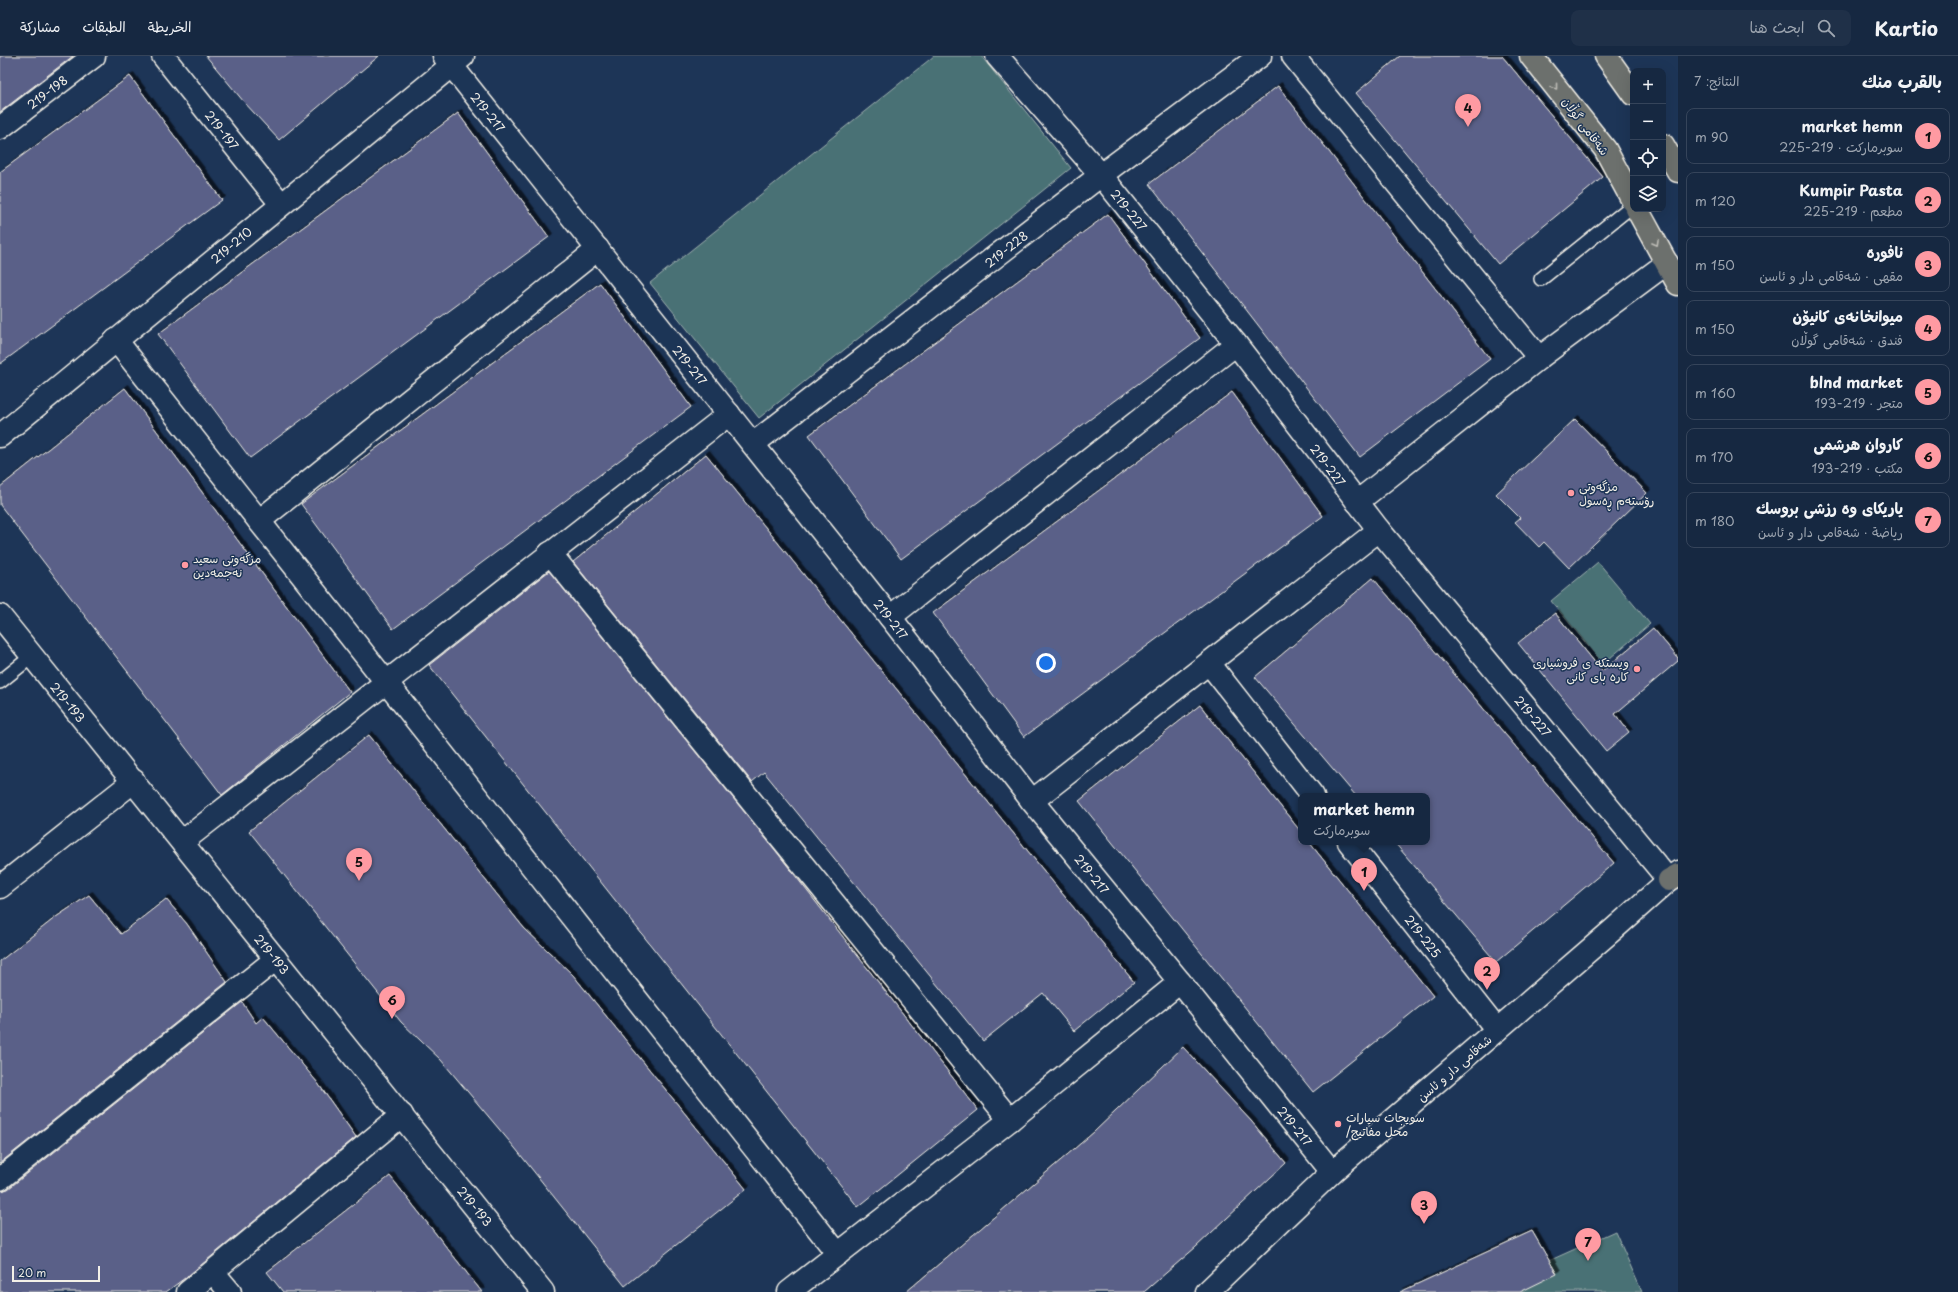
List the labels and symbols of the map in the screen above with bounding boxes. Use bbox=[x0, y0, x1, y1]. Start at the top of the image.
street label: 219-198 bbox=[23, 71, 71, 113]
one-way arrow bbox=[1551, 82, 1558, 89]
street label: 219-217 bbox=[466, 88, 510, 136]
street label: شەقامی گوڵان bbox=[1558, 93, 1614, 159]
pin: 4 bbox=[1455, 94, 1481, 127]
street label: 219-197 bbox=[201, 106, 243, 154]
street label: 219-227 bbox=[1107, 185, 1152, 235]
street label: 219-210 bbox=[206, 222, 256, 268]
street label: 219-228 bbox=[981, 226, 1031, 272]
one-way arrow bbox=[1652, 239, 1659, 246]
street label: 219-217 bbox=[668, 341, 712, 389]
street label: 219-227 bbox=[1306, 440, 1350, 490]
place label: مزگەوتی رۆستەم ڕەسول bbox=[1579, 477, 1654, 511]
marker: مزگەوتی رۆستەم ڕەسول bbox=[1566, 488, 1576, 498]
place label: مزگەوتی سعید نەجمەدین bbox=[193, 549, 261, 581]
marker: مزگەوتی سعید نەجمەدین bbox=[180, 560, 190, 570]
street label: 219-217 bbox=[870, 595, 913, 643]
your location bbox=[1036, 653, 1056, 673]
place label: ويستكه ى فروشيارى كاره باى كانى bbox=[1533, 653, 1629, 685]
marker: ويستكه ى فروشيارى كاره باى كانى bbox=[1632, 664, 1642, 674]
street label: 219-193 bbox=[46, 678, 90, 726]
street label: 219-227 bbox=[1510, 691, 1556, 741]
pin: 5 bbox=[346, 848, 372, 881]
street label: 219-217 bbox=[1070, 850, 1114, 898]
pin: 1 bbox=[1351, 858, 1377, 891]
street label: 219-225 bbox=[1401, 911, 1445, 961]
street label: 219-193 bbox=[250, 930, 294, 978]
pin: 2 bbox=[1474, 957, 1500, 990]
pin: 6 bbox=[379, 986, 405, 1019]
street label: شەقامی دار و ئاسن bbox=[1413, 1030, 1495, 1106]
street label: 219-217 bbox=[1273, 1102, 1317, 1150]
place label: سويجات سيارات /محل مفاتيح bbox=[1346, 1108, 1425, 1141]
marker: سويجات سيارات /محل مفاتيح bbox=[1333, 1119, 1343, 1129]
street label: 219-193 bbox=[453, 1182, 497, 1230]
pin: 3 bbox=[1411, 1191, 1437, 1224]
pin: 7 bbox=[1575, 1228, 1601, 1261]
scale bar bbox=[12, 1264, 100, 1283]

